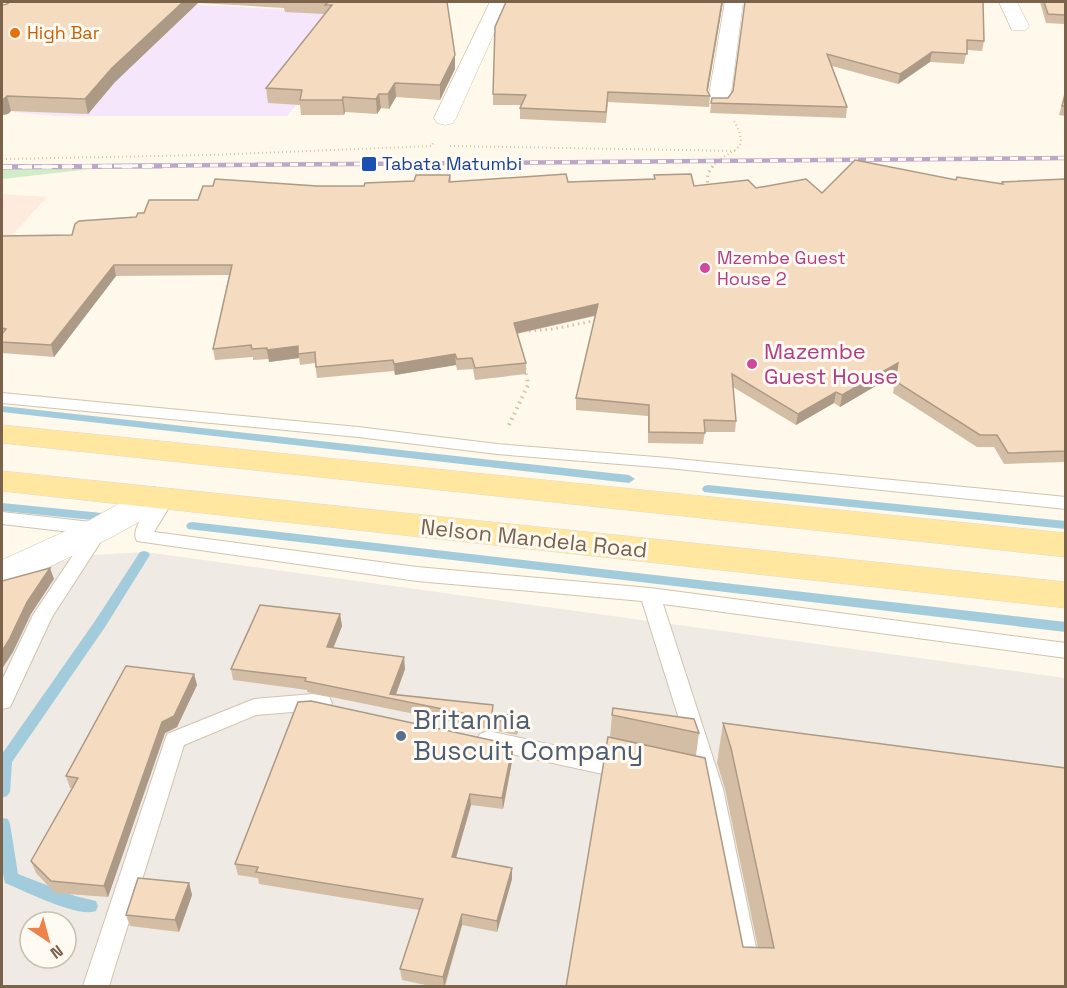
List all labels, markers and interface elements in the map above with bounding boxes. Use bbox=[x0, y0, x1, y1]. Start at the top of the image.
place label: High Bar bbox=[27, 21, 100, 44]
marker: High Bar bbox=[8, 26, 22, 40]
place label: Tabata Matumbi bbox=[382, 152, 522, 175]
marker: Tabata Matumbi bbox=[360, 155, 378, 173]
place label: Mzembe Guest House 2 bbox=[717, 246, 846, 290]
marker: Mzembe Guest House 2 bbox=[698, 261, 712, 275]
place label: Mazembe Guest House bbox=[764, 337, 898, 390]
marker: Mazembe Guest House bbox=[745, 357, 759, 371]
street label: Nelson Mandela Road bbox=[419, 512, 649, 564]
place label: Britannia Buscuit Company bbox=[413, 702, 643, 768]
marker: Britannia Buscuit Company bbox=[394, 729, 408, 743]
north arrow bbox=[18, 910, 78, 970]
text: N bbox=[46, 940, 67, 963]

